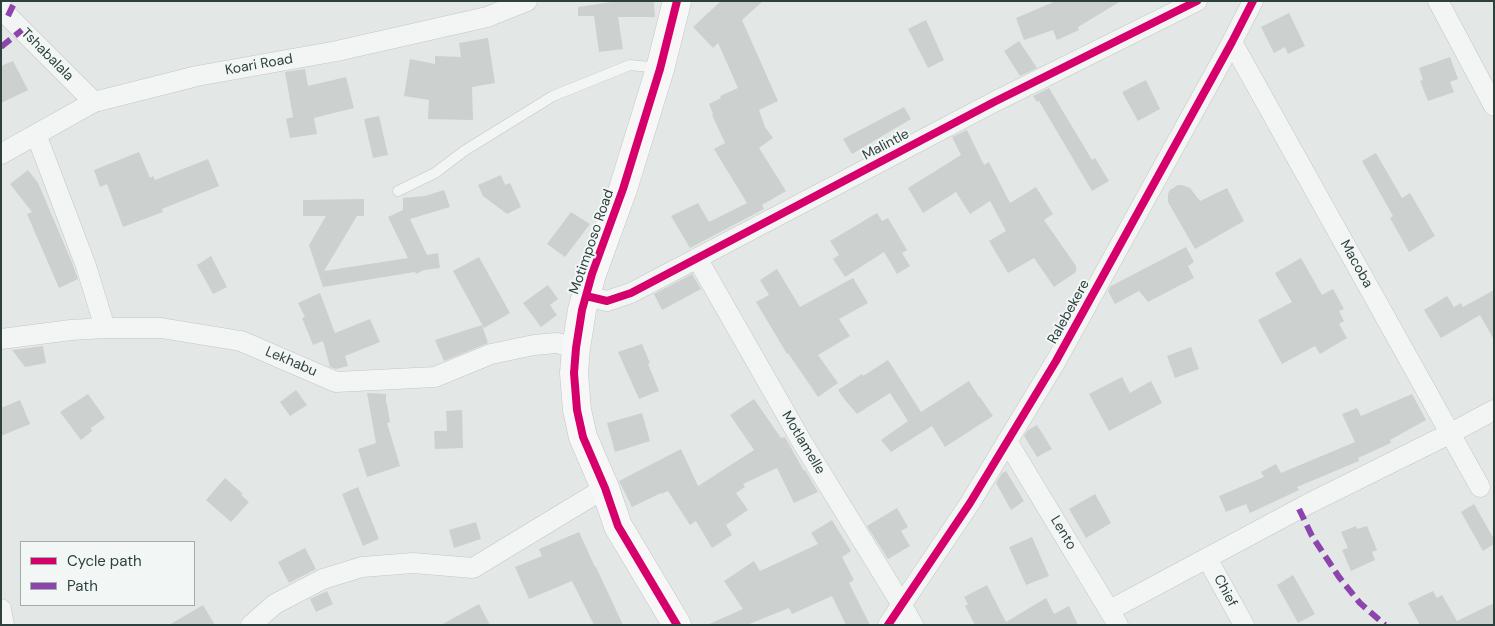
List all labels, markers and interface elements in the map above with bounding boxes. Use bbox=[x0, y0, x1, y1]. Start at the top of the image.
street label: Tshabalala bbox=[17, 25, 77, 85]
street label: Koari Road bbox=[224, 51, 294, 79]
street label: Malintle bbox=[860, 126, 912, 164]
street label: Motimposo Road bbox=[566, 187, 618, 297]
street label: Macoba bbox=[1336, 237, 1376, 291]
street label: Ralebekere bbox=[1044, 277, 1094, 347]
street label: Lekhabu bbox=[263, 344, 319, 380]
street label: Motlamelle bbox=[778, 408, 828, 478]
street label: Lento bbox=[1046, 513, 1080, 553]
legend bbox=[20, 541, 195, 606]
text: Cycle path bbox=[67, 551, 142, 571]
street label: Chief bbox=[1210, 572, 1240, 610]
text: Path bbox=[67, 576, 98, 596]

